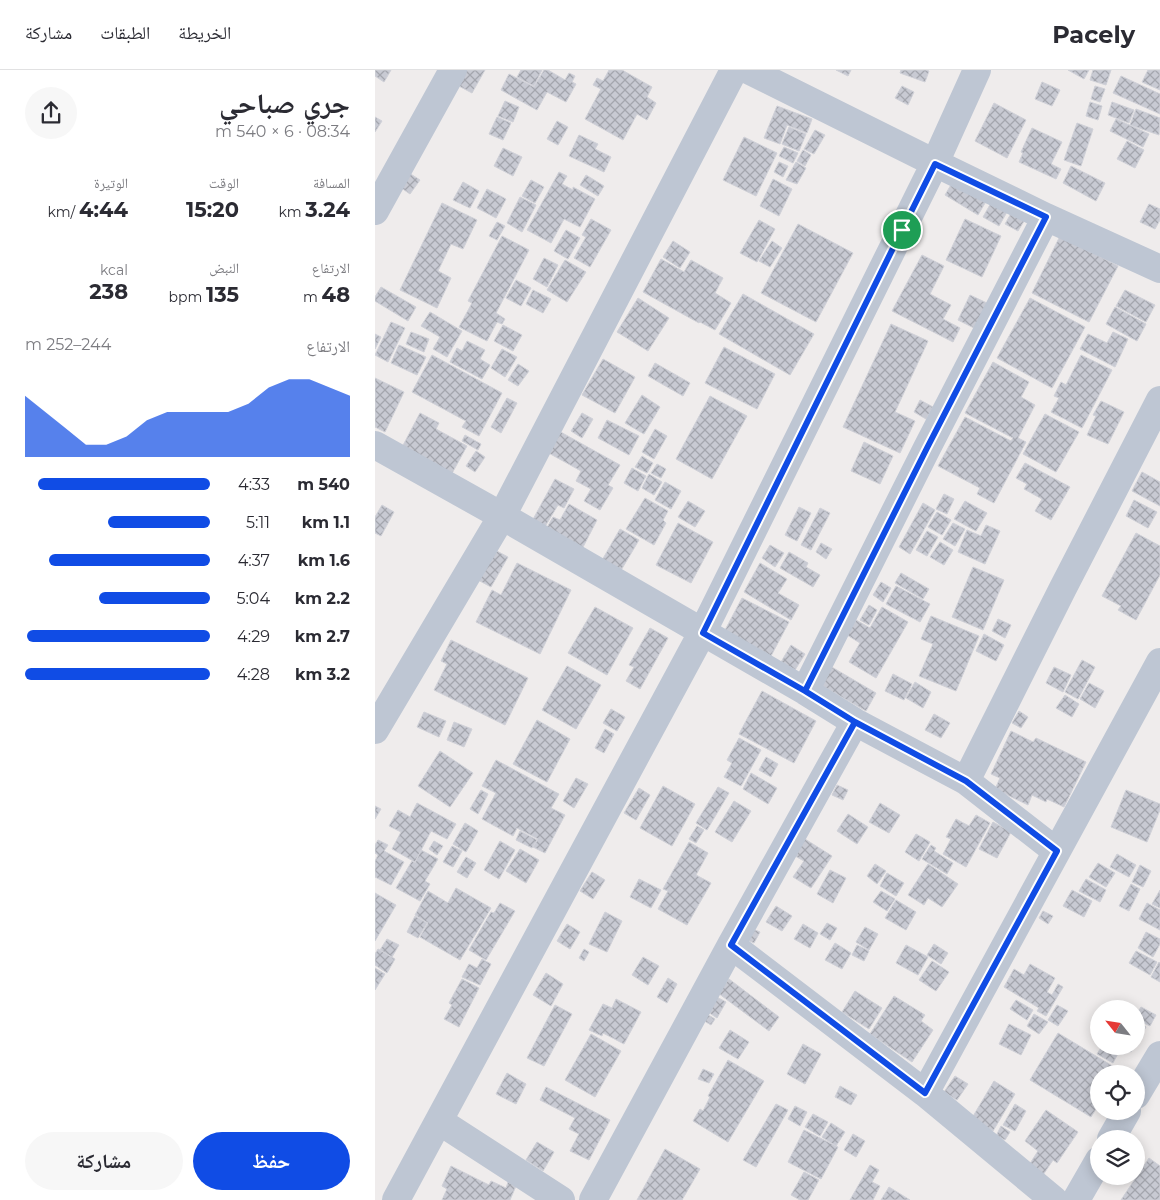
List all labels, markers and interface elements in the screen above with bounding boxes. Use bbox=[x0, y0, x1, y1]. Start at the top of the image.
text: Pacely bbox=[1052, 20, 1135, 49]
text: مشاركة bbox=[25, 22, 72, 44]
text: الطبقات bbox=[100, 22, 150, 44]
text: الخريطة bbox=[178, 22, 231, 44]
text: جري صباحي bbox=[219, 86, 350, 120]
button: share bbox=[25, 87, 77, 139]
text: 08:34 · 6 × 540 m bbox=[215, 122, 350, 141]
text: الوتيرة bbox=[94, 174, 128, 192]
text: الوقت bbox=[209, 174, 239, 192]
text: المسافة bbox=[313, 174, 350, 192]
text: 4:44 bbox=[79, 197, 128, 222]
text: 15:20 bbox=[186, 197, 239, 222]
text: 3.24 bbox=[305, 197, 350, 222]
text: /km bbox=[47, 203, 79, 221]
text: km bbox=[278, 203, 305, 221]
pin bbox=[881, 209, 923, 251]
icon: arrive bbox=[888, 216, 916, 244]
text: النبض bbox=[209, 259, 239, 277]
text: الارتفاع bbox=[312, 259, 350, 277]
text: kcal bbox=[100, 261, 128, 279]
text: 238 bbox=[89, 279, 128, 304]
text: 135 bbox=[206, 282, 239, 307]
text: 48 bbox=[321, 282, 350, 307]
text: bpm bbox=[169, 288, 206, 306]
text: m bbox=[303, 288, 321, 306]
text: 244–252 m bbox=[25, 335, 111, 354]
text: الارتفاع bbox=[306, 337, 350, 356]
text: 4:33 bbox=[238, 475, 270, 494]
text: 540 m bbox=[297, 475, 350, 494]
text: 5:11 bbox=[246, 513, 270, 532]
text: 1.1 km bbox=[302, 513, 350, 532]
text: 4:37 bbox=[238, 551, 270, 570]
text: 1.6 km bbox=[298, 551, 350, 570]
text: 5:04 bbox=[236, 589, 270, 608]
text: 2.2 km bbox=[295, 589, 350, 608]
text: 4:29 bbox=[237, 627, 270, 646]
text: 2.7 km bbox=[295, 627, 350, 646]
text: 4:28 bbox=[237, 665, 270, 684]
text: 3.2 km bbox=[295, 665, 350, 684]
north arrow bbox=[1090, 1000, 1145, 1055]
map controls bbox=[1090, 1000, 1145, 1185]
button: locate bbox=[1090, 1065, 1145, 1120]
button: layers bbox=[1090, 1130, 1145, 1185]
button: مشاركة bbox=[25, 1132, 183, 1190]
button: حفظ bbox=[193, 1132, 350, 1190]

